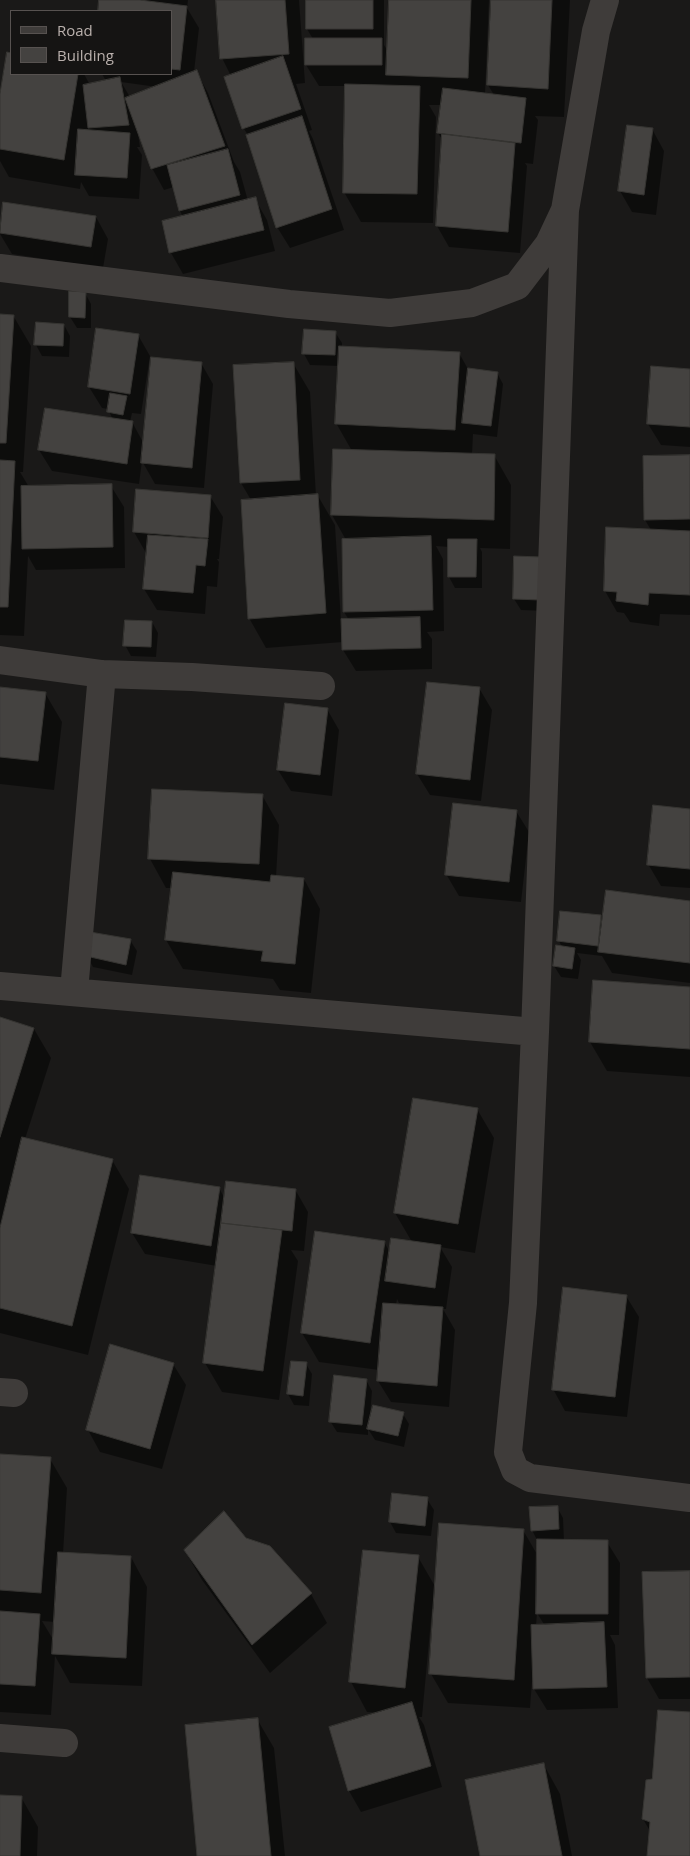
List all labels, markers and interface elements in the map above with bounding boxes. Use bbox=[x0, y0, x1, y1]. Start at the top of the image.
legend bbox=[10, 10, 172, 75]
text: Road bbox=[57, 20, 93, 40]
text: Building bbox=[57, 45, 114, 65]

